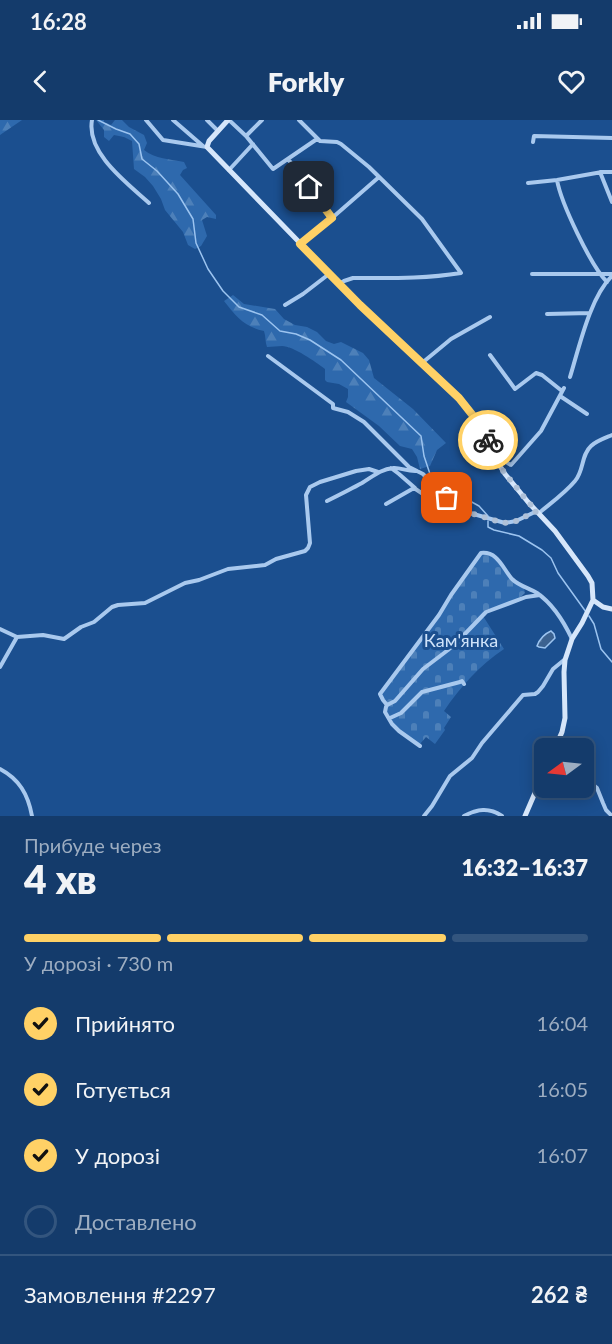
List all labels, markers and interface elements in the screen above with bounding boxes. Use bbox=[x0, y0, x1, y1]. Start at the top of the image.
text: 16:28 bbox=[30, 8, 87, 35]
icon: back bbox=[24, 65, 57, 98]
text: Forkly bbox=[268, 65, 344, 98]
icon: heart bbox=[555, 65, 588, 98]
pin bbox=[283, 161, 334, 212]
icon: home bbox=[292, 170, 325, 203]
courier bbox=[458, 410, 518, 470]
icon: bike bbox=[472, 424, 505, 457]
pin bbox=[421, 472, 472, 523]
icon: bag bbox=[430, 481, 463, 514]
park label: Кам'янка bbox=[424, 629, 498, 651]
north arrow bbox=[534, 738, 594, 798]
map controls bbox=[534, 738, 594, 798]
text: Прибуде через bbox=[24, 833, 161, 857]
text: 16:32–16:37 bbox=[462, 854, 588, 881]
text: 4 хв bbox=[24, 856, 97, 902]
text: У дорозі · 730 m bbox=[24, 951, 173, 975]
icon: check bbox=[24, 1007, 57, 1040]
text: Прийнято bbox=[75, 1010, 175, 1037]
text: 16:04 bbox=[537, 1011, 588, 1035]
icon: check bbox=[24, 1073, 57, 1106]
text: Готується bbox=[75, 1076, 171, 1103]
text: 16:05 bbox=[537, 1077, 588, 1101]
icon: check bbox=[24, 1139, 57, 1172]
text: У дорозі bbox=[75, 1142, 160, 1169]
text: 16:07 bbox=[537, 1143, 588, 1167]
text: Доставлено bbox=[75, 1208, 197, 1235]
text: Замовлення #2297 bbox=[24, 1281, 216, 1308]
text: 262 ₴ bbox=[531, 1281, 588, 1308]

